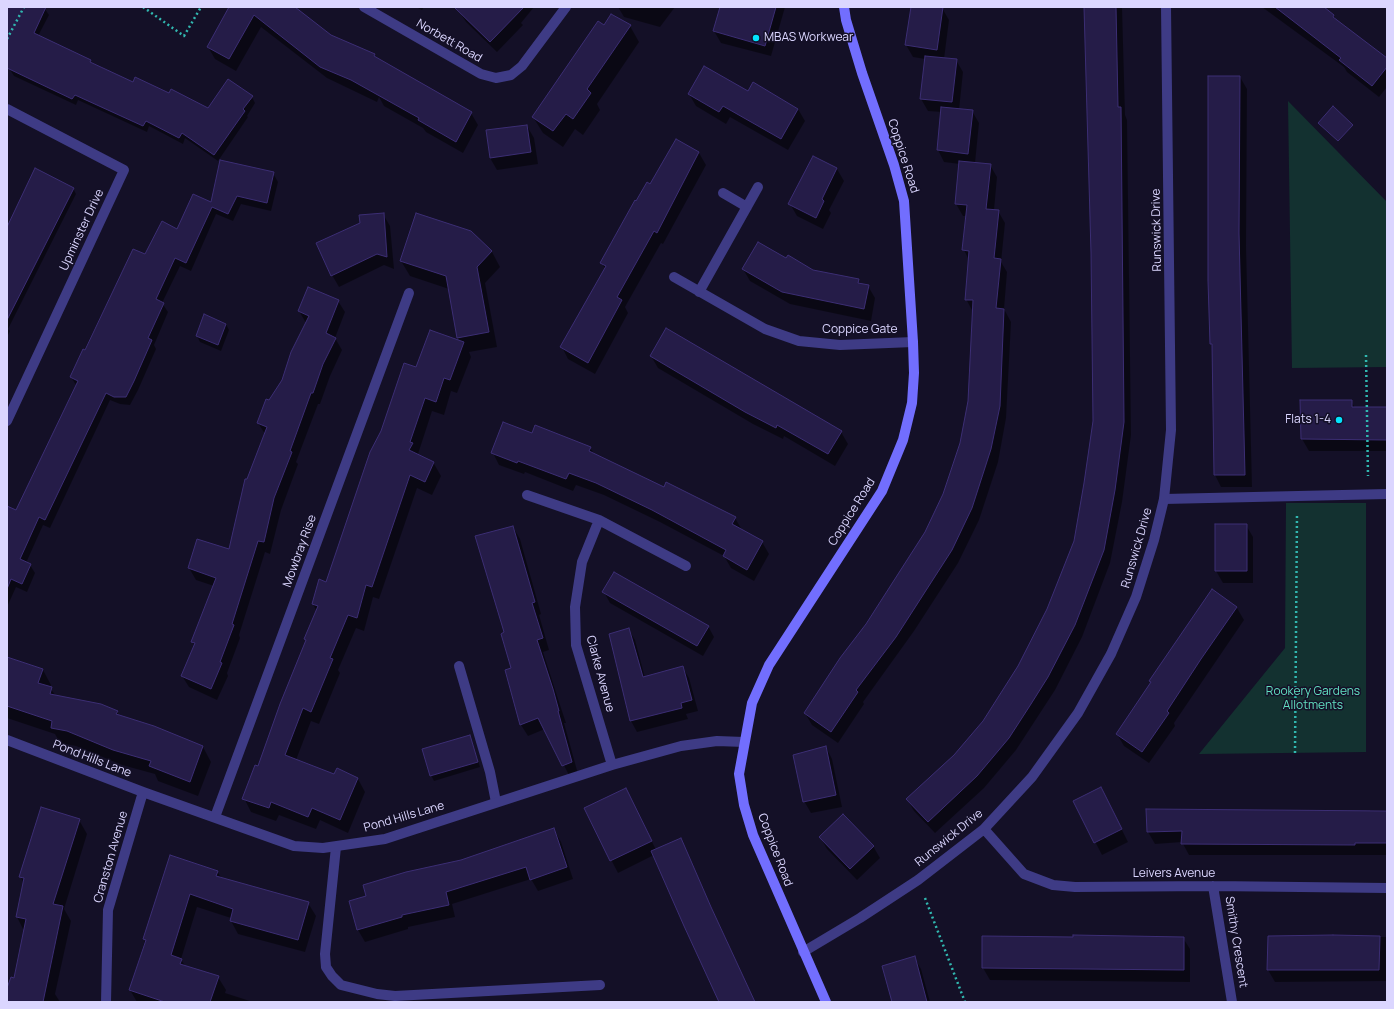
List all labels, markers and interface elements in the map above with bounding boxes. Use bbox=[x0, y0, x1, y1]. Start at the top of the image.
street label: Norbett Road bbox=[414, 16, 484, 66]
place label: MBAS Workwear bbox=[764, 31, 853, 45]
marker: MBAS Workwear bbox=[751, 33, 761, 43]
street label: Coppice Road bbox=[884, 117, 922, 195]
street label: Upminster Drive bbox=[57, 187, 107, 273]
street label: Runswick Drive bbox=[1149, 188, 1165, 272]
street label: Coppice Gate bbox=[822, 323, 898, 337]
place label: Flats 1-4 bbox=[1285, 413, 1331, 427]
marker: Flats 1-4 bbox=[1334, 415, 1344, 425]
street label: Coppice Road bbox=[825, 476, 879, 548]
street label: Runswick Drive bbox=[1119, 506, 1155, 590]
street label: Mowbray Rise bbox=[280, 513, 320, 589]
street label: Clarke Avenue bbox=[583, 634, 617, 714]
park label: Rookery Gardens Allotments bbox=[1266, 685, 1360, 713]
street label: Pond Hills Lane bbox=[51, 737, 133, 781]
street label: Pond Hills Lane bbox=[362, 799, 446, 835]
street label: Runswick Drive bbox=[912, 806, 986, 870]
street label: Cranston Avenue bbox=[91, 809, 131, 905]
street label: Coppice Road bbox=[754, 811, 796, 889]
street label: Leivers Avenue bbox=[1133, 867, 1215, 881]
street label: Smithy Crescent bbox=[1222, 895, 1250, 989]

